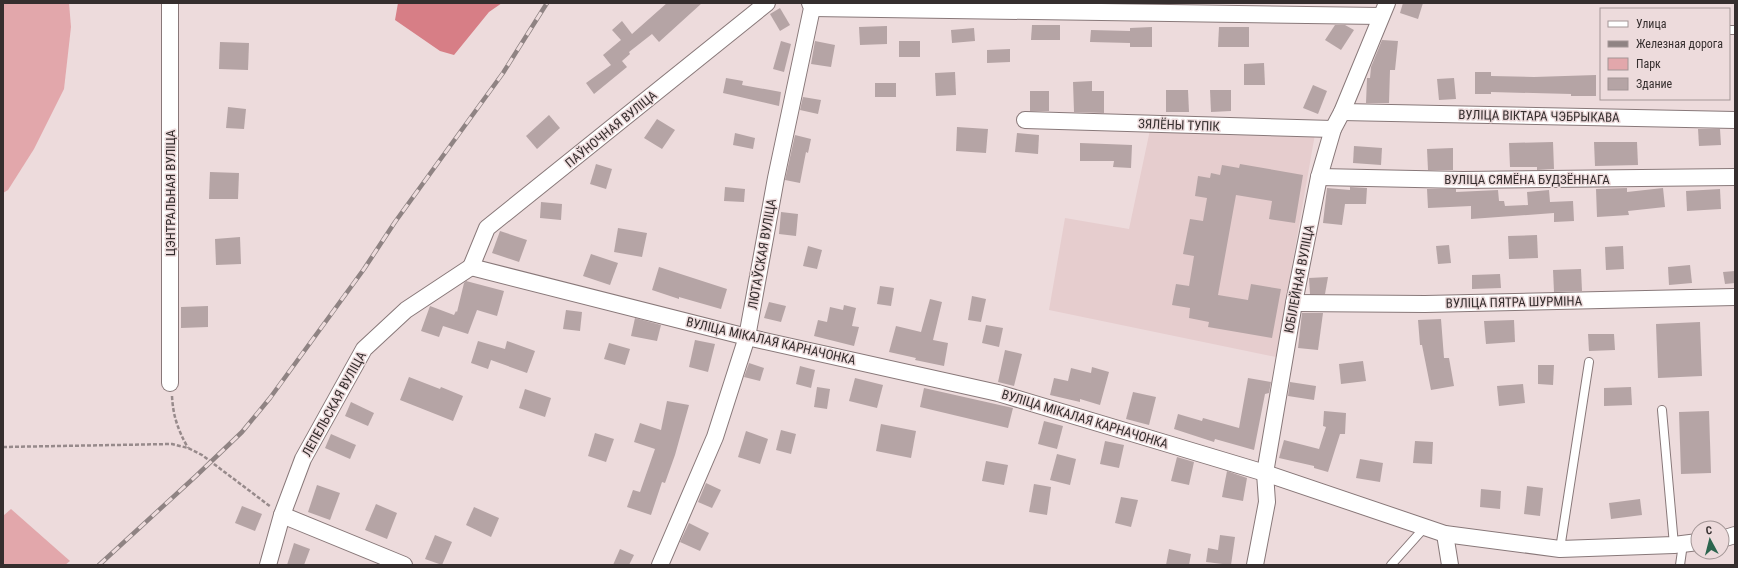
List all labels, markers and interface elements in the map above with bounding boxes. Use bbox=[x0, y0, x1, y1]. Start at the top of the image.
legend bbox=[1600, 8, 1730, 100]
text: Улица bbox=[1636, 17, 1667, 31]
text: Железная дорога bbox=[1636, 37, 1723, 51]
text: Парк bbox=[1636, 57, 1661, 71]
text: Здание bbox=[1636, 77, 1673, 91]
street label: ПАЎНОЧНАЯ ВУЛІЦА bbox=[562, 87, 660, 170]
street label: ВУЛІЦА ВІКТАРА ЧЭБРЫКАВА bbox=[1458, 107, 1620, 125]
street label: ЗЯЛЁНЫ ТУПІК bbox=[1138, 116, 1221, 134]
street label: ЦЭНТРАЛЬНАЯ ВУЛІЦА bbox=[163, 129, 178, 256]
street label: ВУЛІЦА СЯМЁНА БУДЗЁННАГА bbox=[1444, 172, 1610, 187]
street label: ЛЮТАЎСКАЯ ВУЛІЦА bbox=[745, 197, 779, 310]
street label: ЮБІЛЕЙНАЯ ВУЛІЦА bbox=[1281, 223, 1317, 334]
street label: ВУЛІЦА ПЯТРА ШУРМІНА bbox=[1446, 293, 1583, 311]
street label: ВУЛІЦА МІКАЛАЯ КАРНАЧОНКА bbox=[685, 314, 858, 368]
street label: ЛЕПЕЛЬСКАЯ ВУЛІЦА bbox=[299, 349, 369, 459]
street label: ВУЛІЦА МІКАЛАЯ КАРНАЧОНКА bbox=[1000, 386, 1171, 452]
north arrow bbox=[1690, 520, 1730, 560]
text: С bbox=[1705, 524, 1713, 537]

